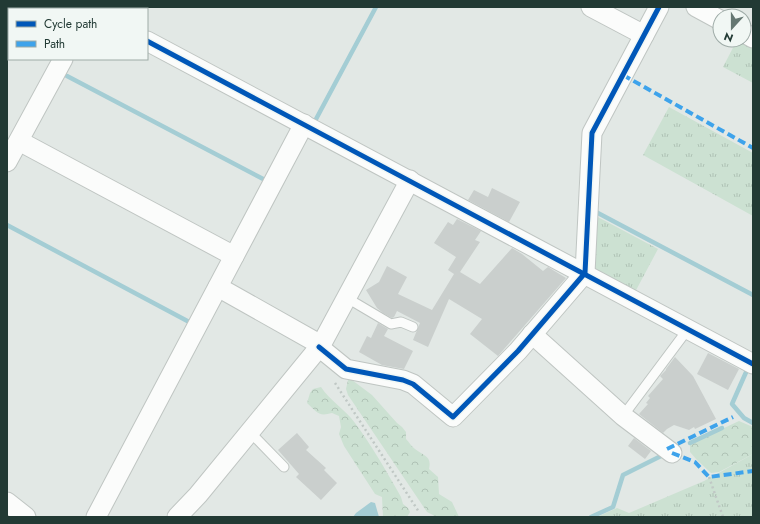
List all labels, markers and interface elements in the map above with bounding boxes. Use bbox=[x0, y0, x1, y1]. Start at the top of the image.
legend bbox=[8, 8, 148, 60]
north arrow bbox=[712, 8, 752, 48]
text: Cycle path bbox=[44, 15, 97, 33]
text: N bbox=[721, 28, 735, 46]
text: Path bbox=[44, 35, 65, 53]

